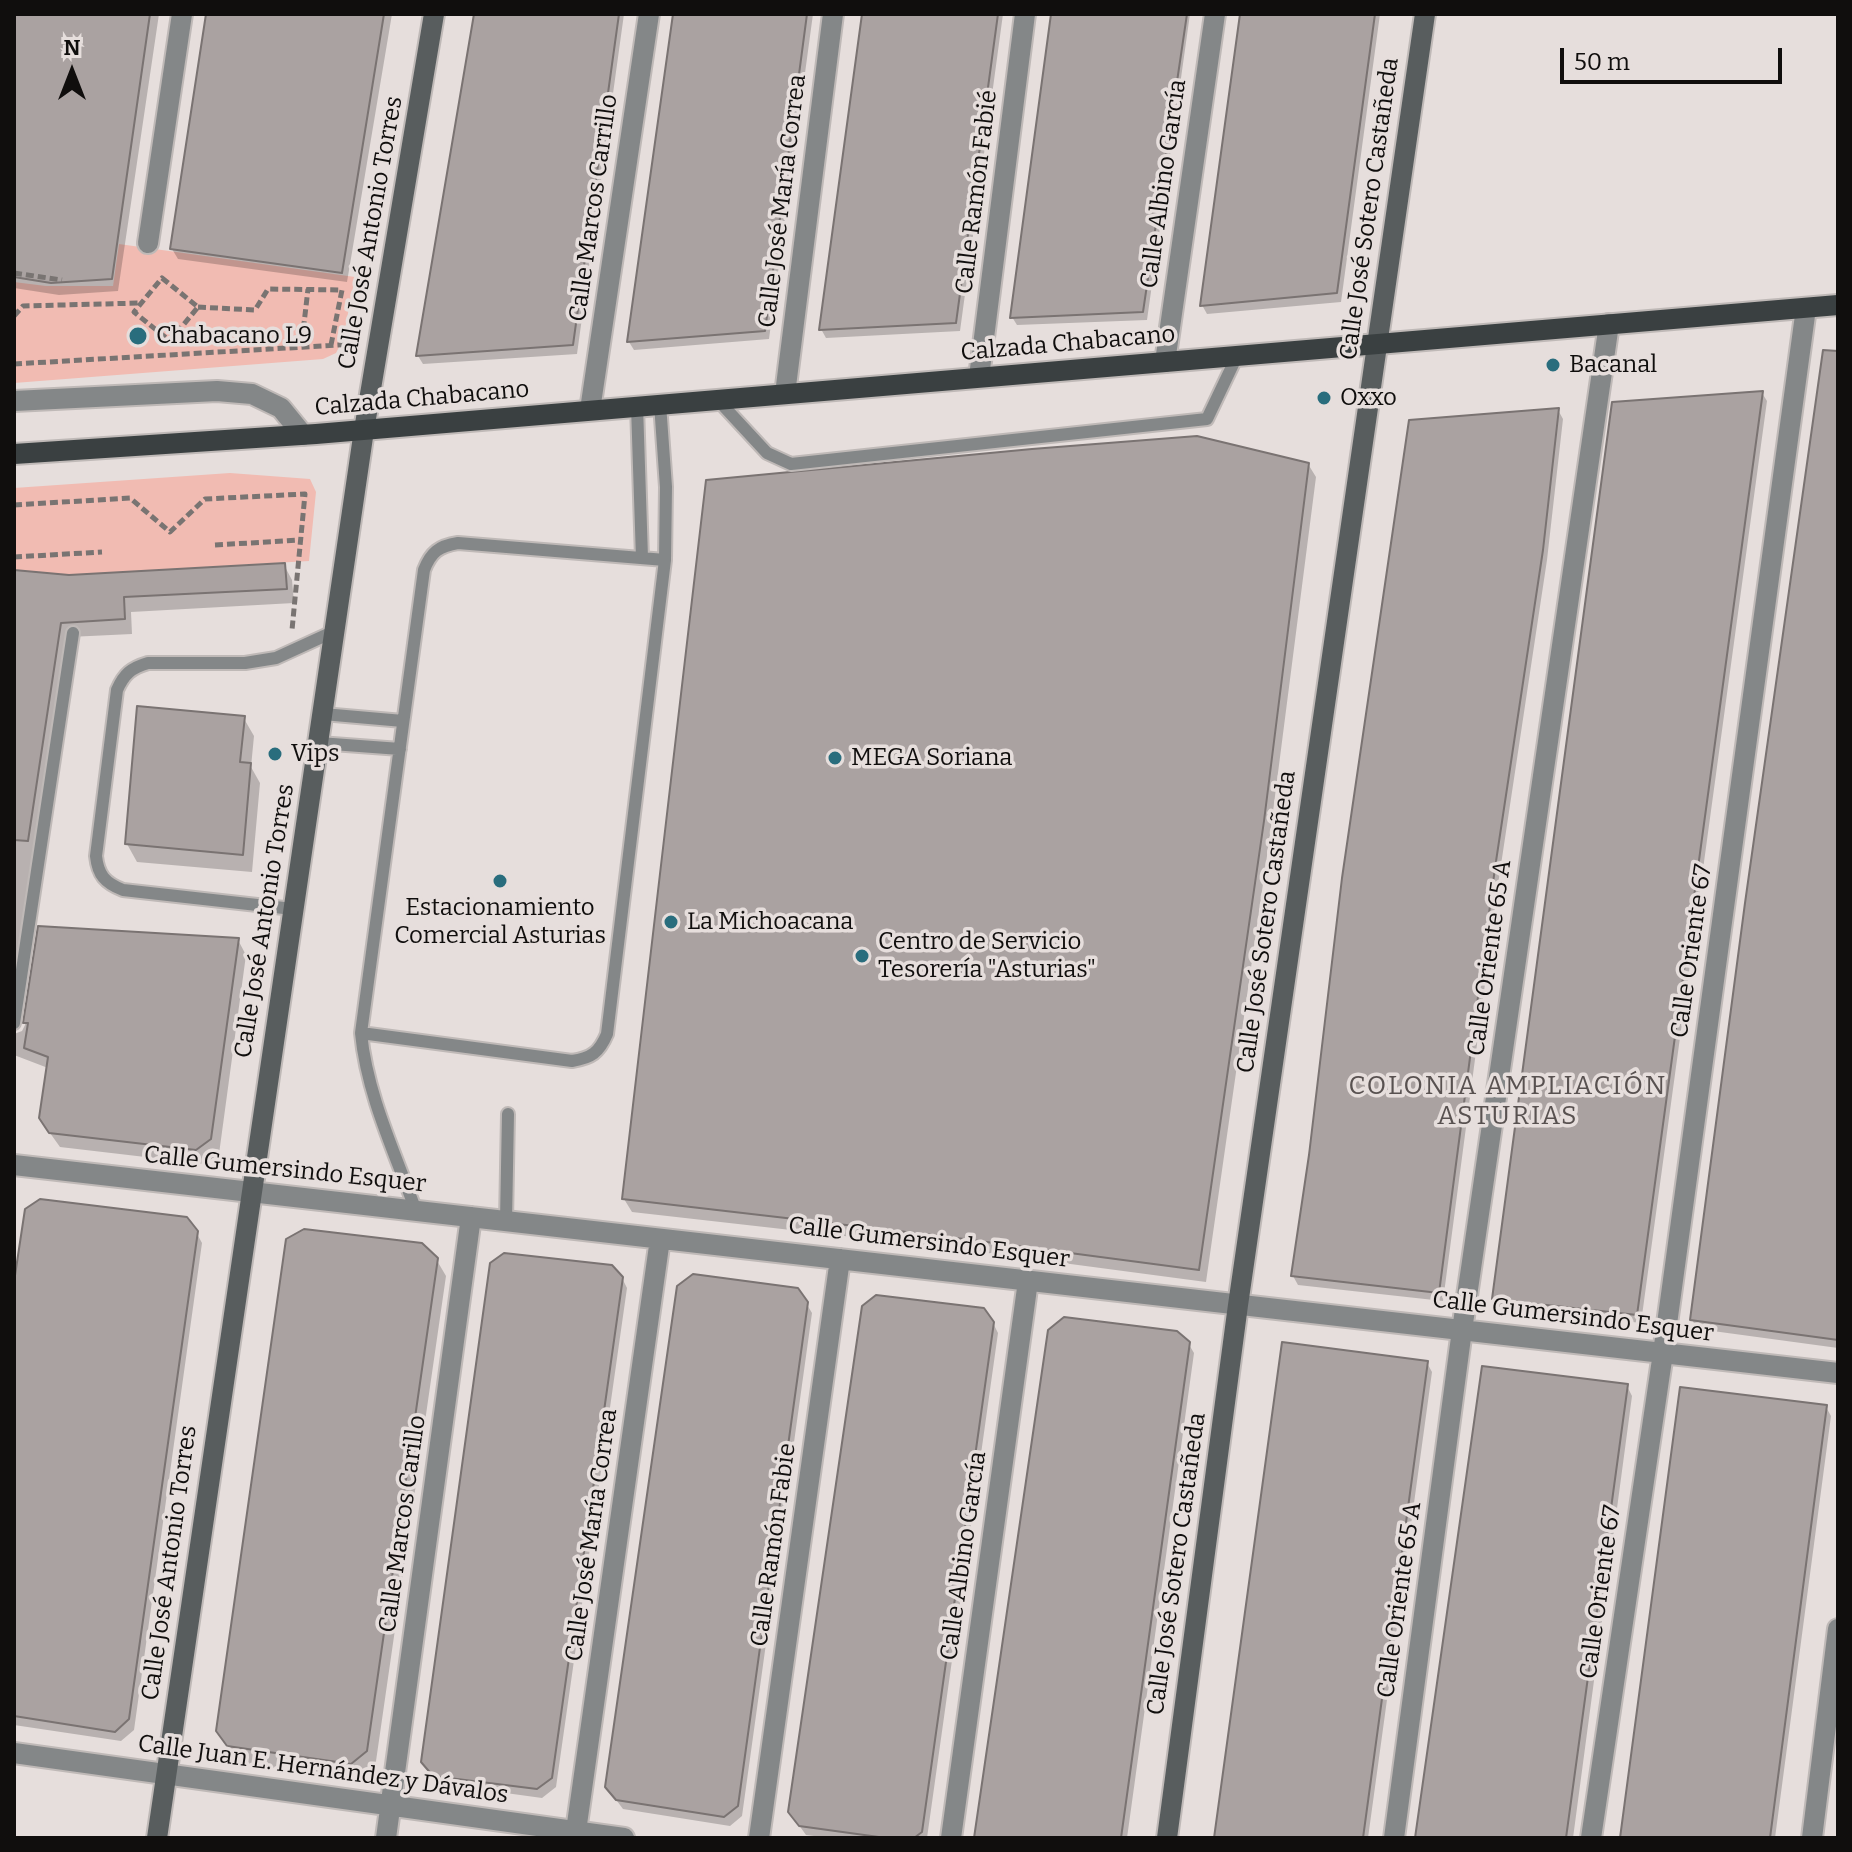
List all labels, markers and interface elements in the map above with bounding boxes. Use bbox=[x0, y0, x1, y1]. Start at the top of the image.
north arrow bbox=[32, 32, 112, 112]
scale bar bbox=[1564, 32, 1786, 82]
text: N bbox=[64, 34, 80, 61]
text: 50 m bbox=[1574, 48, 1630, 76]
street label: Calle José Sotero Castañeda bbox=[1334, 56, 1406, 362]
street label: Calle José María Correa bbox=[753, 73, 813, 329]
street label: Calle Albino García bbox=[1135, 78, 1193, 290]
street label: Calle Ramón Fabié bbox=[950, 88, 1004, 296]
street label: Calle Marcos Carrillo bbox=[564, 92, 624, 324]
street label: Calle José Antonio Torres bbox=[333, 94, 409, 372]
street label: Calzada Chabacano bbox=[959, 320, 1177, 368]
place label: Chabacano L9 bbox=[156, 322, 312, 350]
marker: Chabacano L9 bbox=[127, 325, 149, 347]
place label: Bacanal bbox=[1569, 351, 1657, 379]
marker: Bacanal bbox=[1544, 356, 1562, 374]
street label: Calzada Chabacano bbox=[313, 375, 531, 423]
place label: Oxxo bbox=[1340, 384, 1397, 412]
marker: Oxxo bbox=[1315, 389, 1333, 407]
place label: Vips bbox=[291, 740, 339, 768]
place label: MEGA Soriana bbox=[851, 744, 1012, 772]
marker: Vips bbox=[266, 745, 284, 763]
marker: MEGA Soriana bbox=[826, 749, 844, 767]
street label: Calle José Sotero Castañeda bbox=[1231, 769, 1303, 1075]
street label: Calle José Antonio Torres bbox=[229, 782, 301, 1060]
street label: Calle Oriente 65 A bbox=[1462, 858, 1518, 1058]
street label: Calle Oriente 67 bbox=[1666, 862, 1718, 1040]
marker: Estacionamiento Comercial Asturias bbox=[491, 872, 509, 890]
place label: Estacionamiento Comercial Asturias bbox=[394, 894, 606, 950]
place label: La Michoacana bbox=[687, 908, 853, 936]
marker: La Michoacana bbox=[662, 913, 680, 931]
place label: Centro de Servicio Tesorería "Asturias" bbox=[878, 928, 1096, 984]
marker: Centro de Servicio Tesorería "Asturias" bbox=[853, 947, 871, 965]
district label: COLONIA AMPLIACIÓN ASTURIAS bbox=[1349, 1071, 1667, 1132]
street label: Calle Gumersindo Esquer bbox=[143, 1141, 427, 1199]
street label: Calle Gumersindo Esquer bbox=[787, 1211, 1071, 1275]
street label: Calle Gumersindo Esquer bbox=[1431, 1285, 1715, 1349]
street label: Calle José María Correa bbox=[560, 1407, 624, 1663]
street label: Calle José Sotero Castañeda bbox=[1141, 1411, 1213, 1717]
street label: Calle Marcos Carillo bbox=[373, 1413, 433, 1635]
street label: Calle José Antonio Torres bbox=[136, 1424, 204, 1702]
street label: Calle Ramón Fabie bbox=[745, 1441, 803, 1649]
street label: Calle Albino García bbox=[935, 1450, 993, 1662]
street label: Calle Oriente 65 A bbox=[1372, 1500, 1428, 1700]
street label: Calle Oriente 67 bbox=[1575, 1503, 1627, 1681]
street label: Calle Juan E. Hernández y Dávalos bbox=[136, 1730, 510, 1810]

